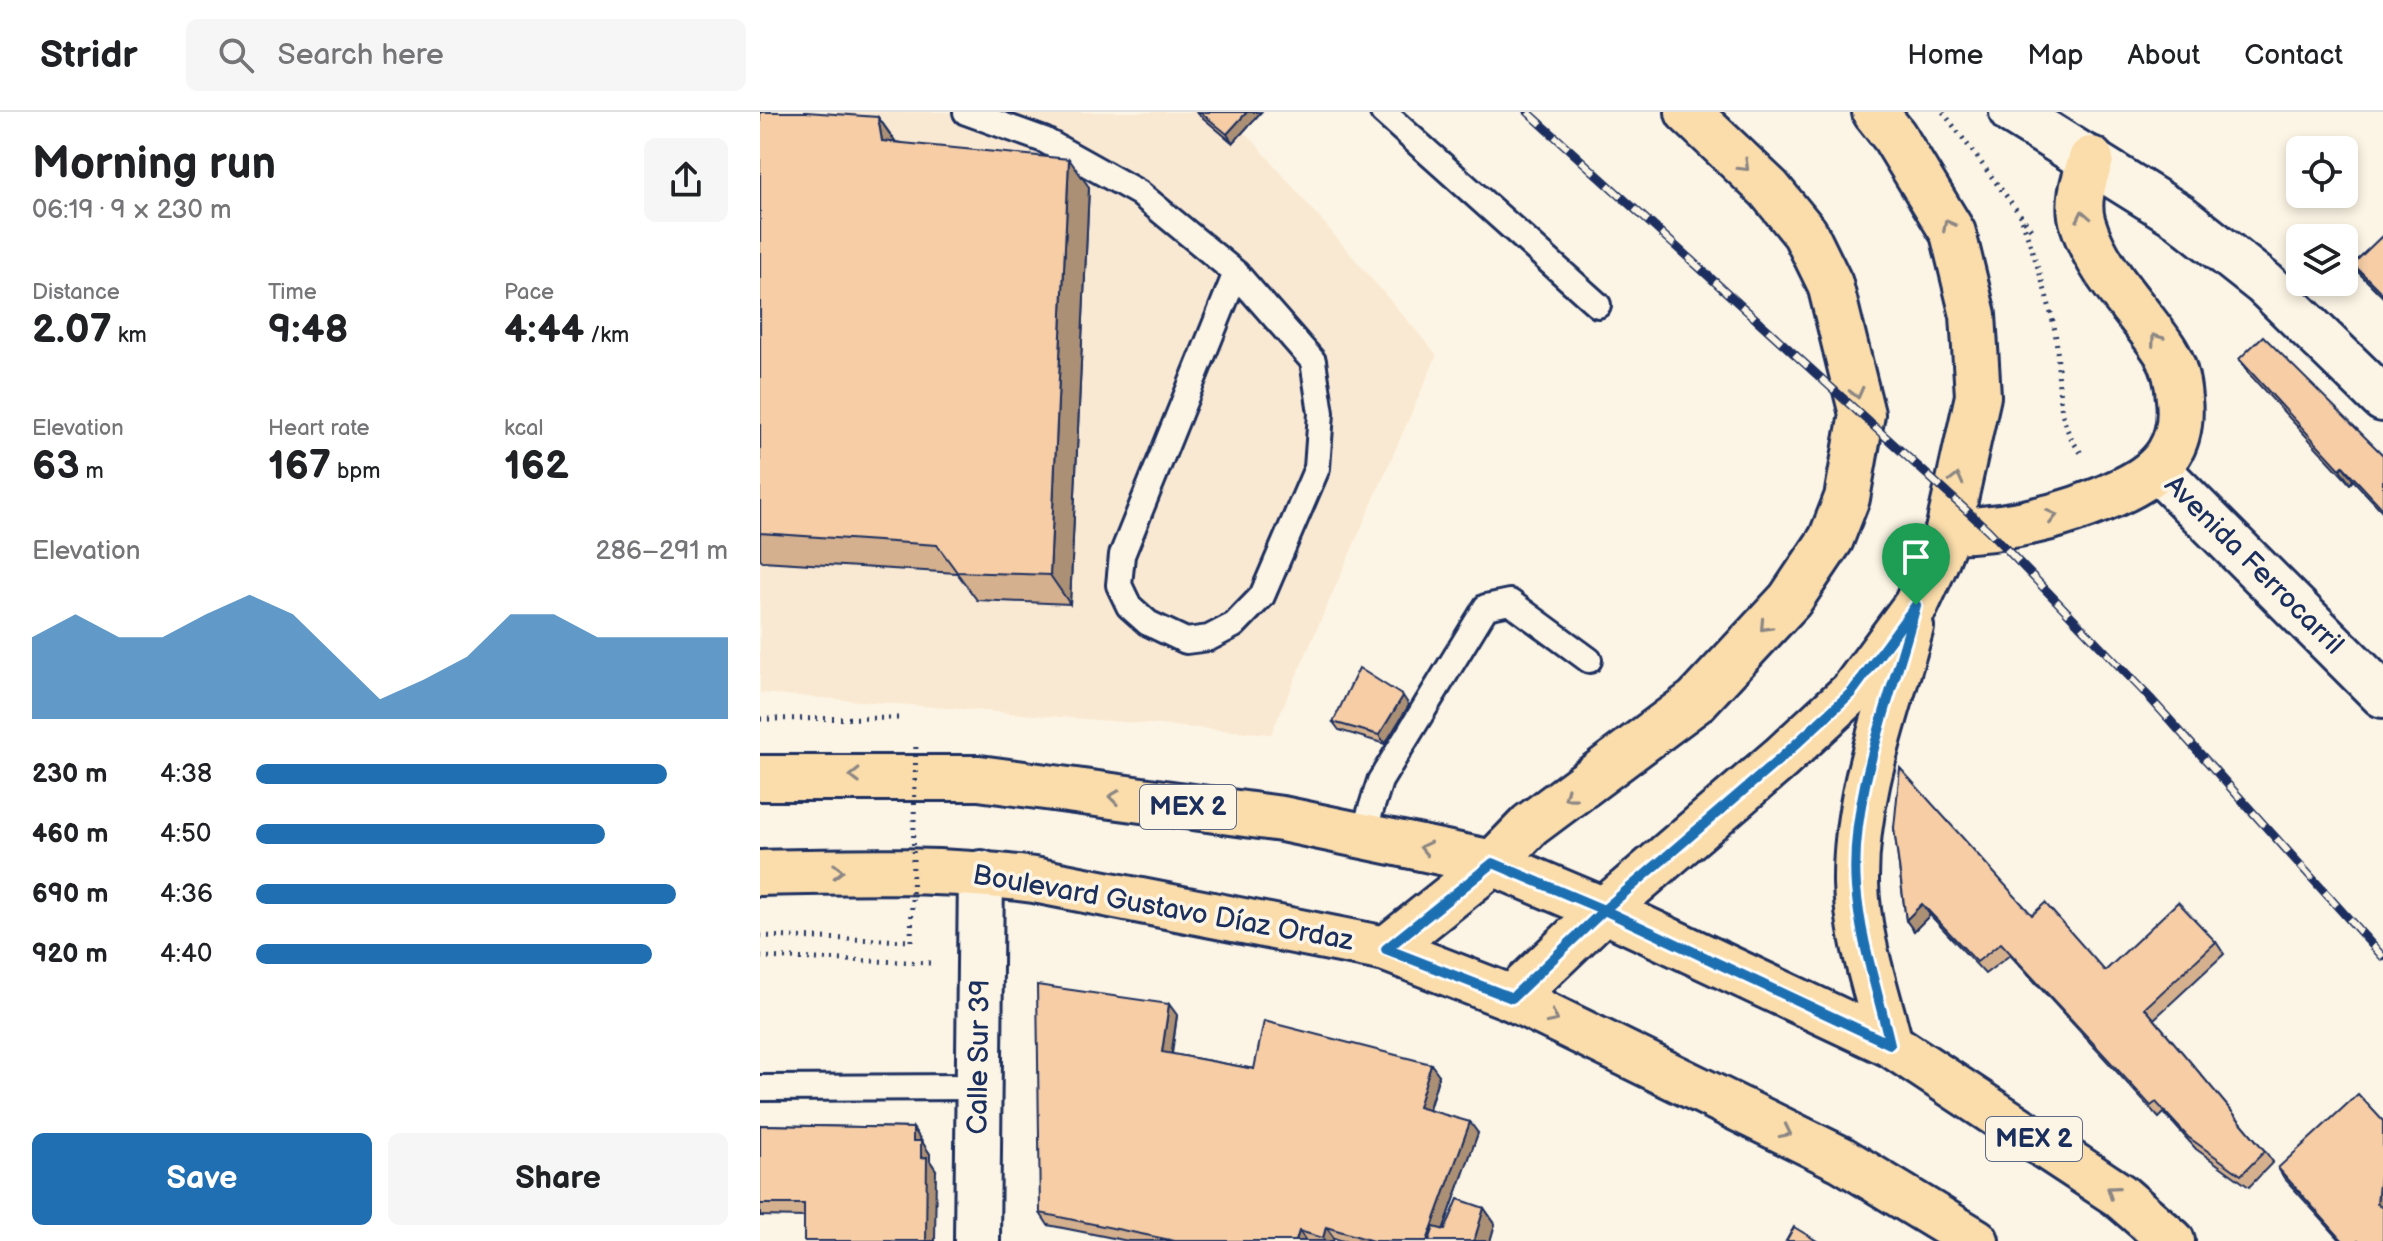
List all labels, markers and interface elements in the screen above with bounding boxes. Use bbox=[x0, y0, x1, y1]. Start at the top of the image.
search box bbox=[186, 19, 746, 91]
text: Stridr bbox=[40, 33, 138, 78]
icon: search bbox=[214, 33, 258, 77]
text: Search here bbox=[278, 37, 444, 73]
text: Home bbox=[1907, 39, 1983, 72]
text: Map bbox=[2027, 39, 2084, 72]
text: About bbox=[2128, 39, 2200, 72]
text: Contact bbox=[2244, 39, 2343, 72]
map controls bbox=[2286, 136, 2358, 296]
button: locate bbox=[2286, 136, 2358, 208]
text: Morning run bbox=[32, 138, 276, 191]
button: share bbox=[644, 138, 728, 222]
one-way arrow bbox=[1735, 157, 1749, 171]
text: 06:19 · 9 × 230 m bbox=[32, 195, 231, 226]
one-way arrow bbox=[2075, 209, 2092, 223]
one-way arrow bbox=[1942, 219, 1957, 234]
button: layers bbox=[2286, 224, 2358, 296]
text: Distance bbox=[32, 279, 120, 306]
text: Time bbox=[268, 279, 317, 306]
text: Pace bbox=[504, 279, 554, 306]
text: 2.07 bbox=[32, 306, 112, 354]
text: 9:48 bbox=[268, 306, 349, 354]
text: 4:44 bbox=[504, 306, 584, 354]
text: km bbox=[112, 322, 147, 349]
text: /km bbox=[584, 322, 629, 349]
one-way arrow bbox=[2151, 333, 2166, 347]
one-way arrow bbox=[1847, 386, 1864, 400]
text: Elevation bbox=[32, 415, 124, 442]
text: Heart rate bbox=[268, 415, 370, 442]
text: kcal bbox=[504, 415, 543, 442]
text: 63 bbox=[32, 442, 80, 490]
text: 167 bbox=[268, 442, 331, 490]
text: 162 bbox=[504, 442, 569, 490]
text: m bbox=[80, 458, 104, 485]
text: bpm bbox=[331, 458, 380, 485]
street label: Avenida Ferrocarril bbox=[2158, 469, 2350, 661]
one-way arrow bbox=[1948, 472, 1965, 486]
one-way arrow bbox=[2045, 508, 2058, 525]
pin bbox=[1882, 523, 1950, 605]
icon: arrive bbox=[1894, 535, 1938, 579]
text: Elevation bbox=[32, 536, 140, 567]
text: 286–291 m bbox=[596, 536, 728, 567]
one-way arrow bbox=[1761, 617, 1775, 632]
text: 230 m bbox=[32, 759, 108, 790]
text: 4:38 bbox=[160, 759, 212, 790]
one-way arrow bbox=[848, 768, 861, 785]
road number: MEX 2 bbox=[1140, 785, 1236, 829]
one-way arrow bbox=[1564, 786, 1578, 800]
one-way arrow bbox=[1107, 789, 1120, 806]
text: 460 m bbox=[32, 819, 108, 850]
text: 4:50 bbox=[160, 819, 211, 850]
one-way arrow bbox=[1419, 840, 1433, 857]
street label: Boulevard Gustavo Díaz Ordaz bbox=[970, 858, 1356, 958]
one-way arrow bbox=[832, 862, 845, 880]
text: 690 m bbox=[32, 879, 108, 910]
text: 4:36 bbox=[160, 879, 213, 910]
text: 920 m bbox=[32, 939, 108, 970]
text: 4:40 bbox=[160, 939, 212, 970]
street label: Calle Sur 39 bbox=[961, 979, 997, 1135]
one-way arrow bbox=[1544, 1008, 1559, 1024]
road number: MEX 2 bbox=[1986, 1117, 2082, 1161]
one-way arrow bbox=[1778, 1122, 1793, 1138]
button: Save bbox=[32, 1133, 372, 1225]
button: Share bbox=[388, 1133, 728, 1225]
one-way arrow bbox=[2107, 1186, 2121, 1201]

